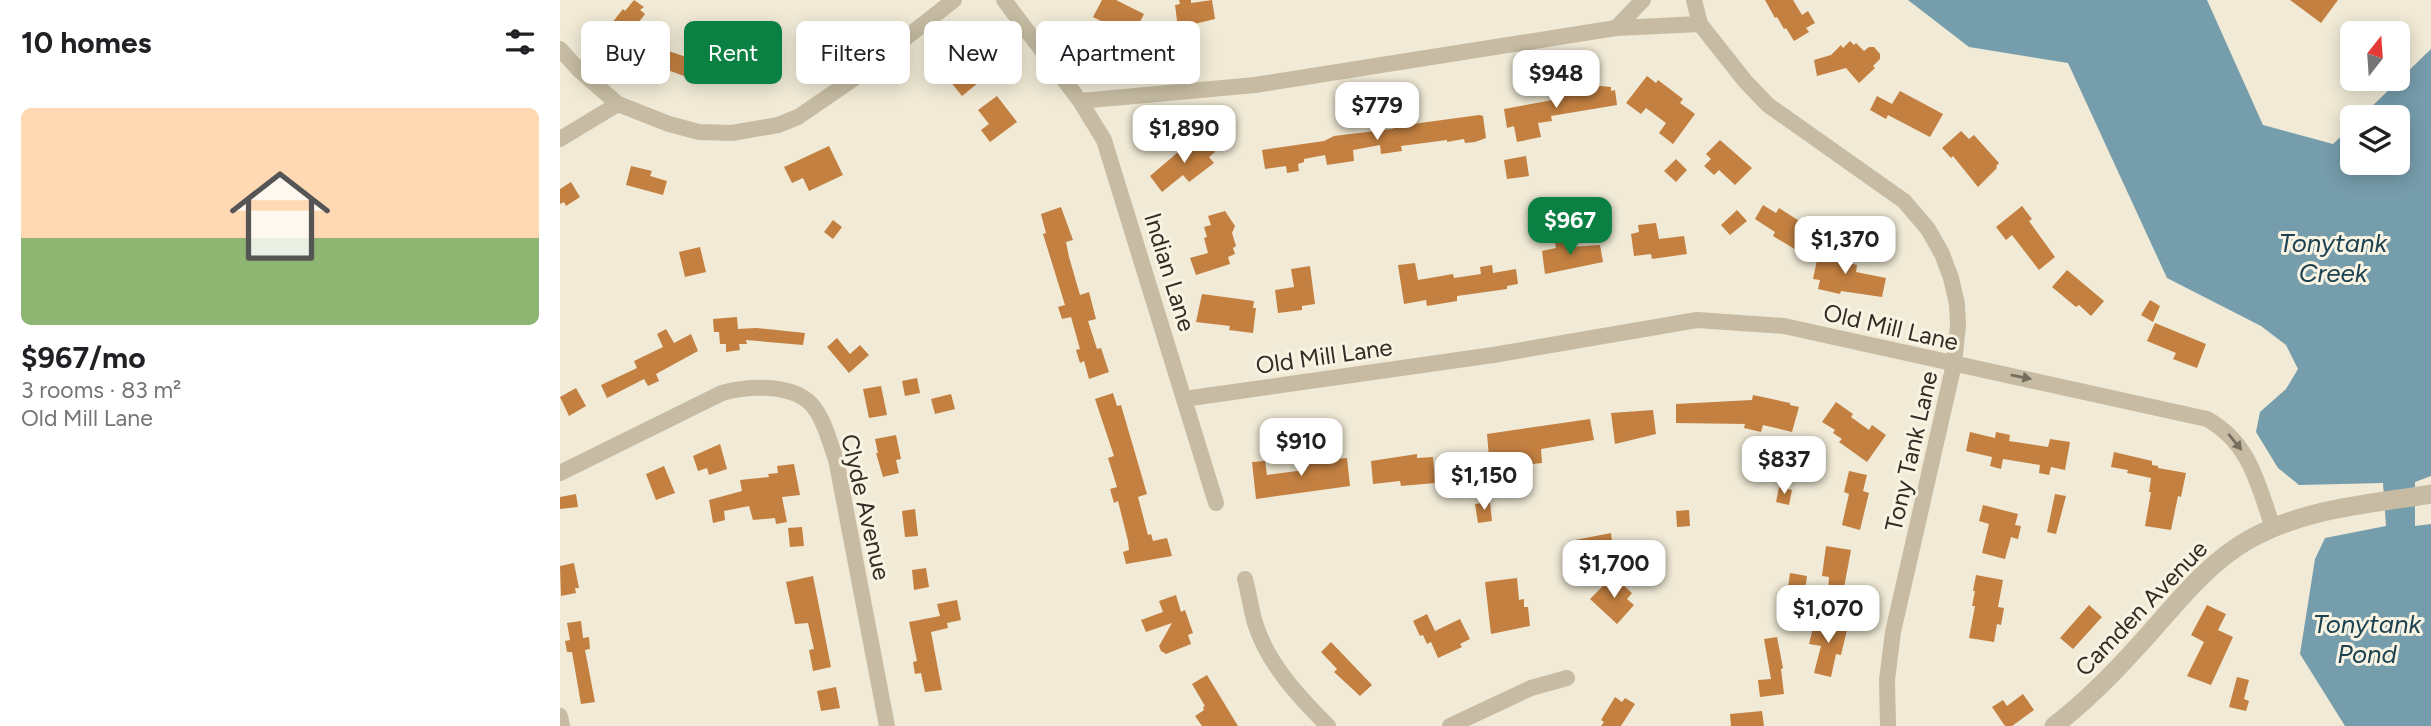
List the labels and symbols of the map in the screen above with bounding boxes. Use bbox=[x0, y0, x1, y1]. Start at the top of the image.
north arrow bbox=[2340, 21, 2410, 91]
pin: $948 bbox=[1515, 50, 1597, 110]
pin: $779 bbox=[1336, 82, 1418, 142]
pin: $1,890 bbox=[1127, 106, 1241, 165]
pin: $967 bbox=[1529, 198, 1611, 257]
street label: Indian Lane bbox=[1138, 209, 1202, 335]
pin: $1,370 bbox=[1788, 216, 1902, 276]
water label: Tonytank Creek bbox=[2279, 227, 2388, 289]
street label: Old Mill Lane bbox=[1821, 297, 1961, 357]
street label: Old Mill Lane bbox=[1254, 332, 1394, 380]
street label: Tony Tank Lane bbox=[1878, 368, 1944, 534]
one-way arrow bbox=[2010, 372, 2032, 383]
pin: $910 bbox=[1260, 419, 1342, 478]
street label: Clyde Avenue bbox=[835, 431, 897, 583]
one-way arrow bbox=[2227, 432, 2242, 450]
pin: $837 bbox=[1743, 436, 1825, 496]
pin: $1,150 bbox=[1427, 452, 1541, 512]
street label: Camden Avenue bbox=[2069, 534, 2213, 682]
pin: $1,700 bbox=[1557, 540, 1671, 600]
pin: $1,070 bbox=[1771, 586, 1885, 645]
water label: Tonytank Pond bbox=[2313, 608, 2422, 670]

